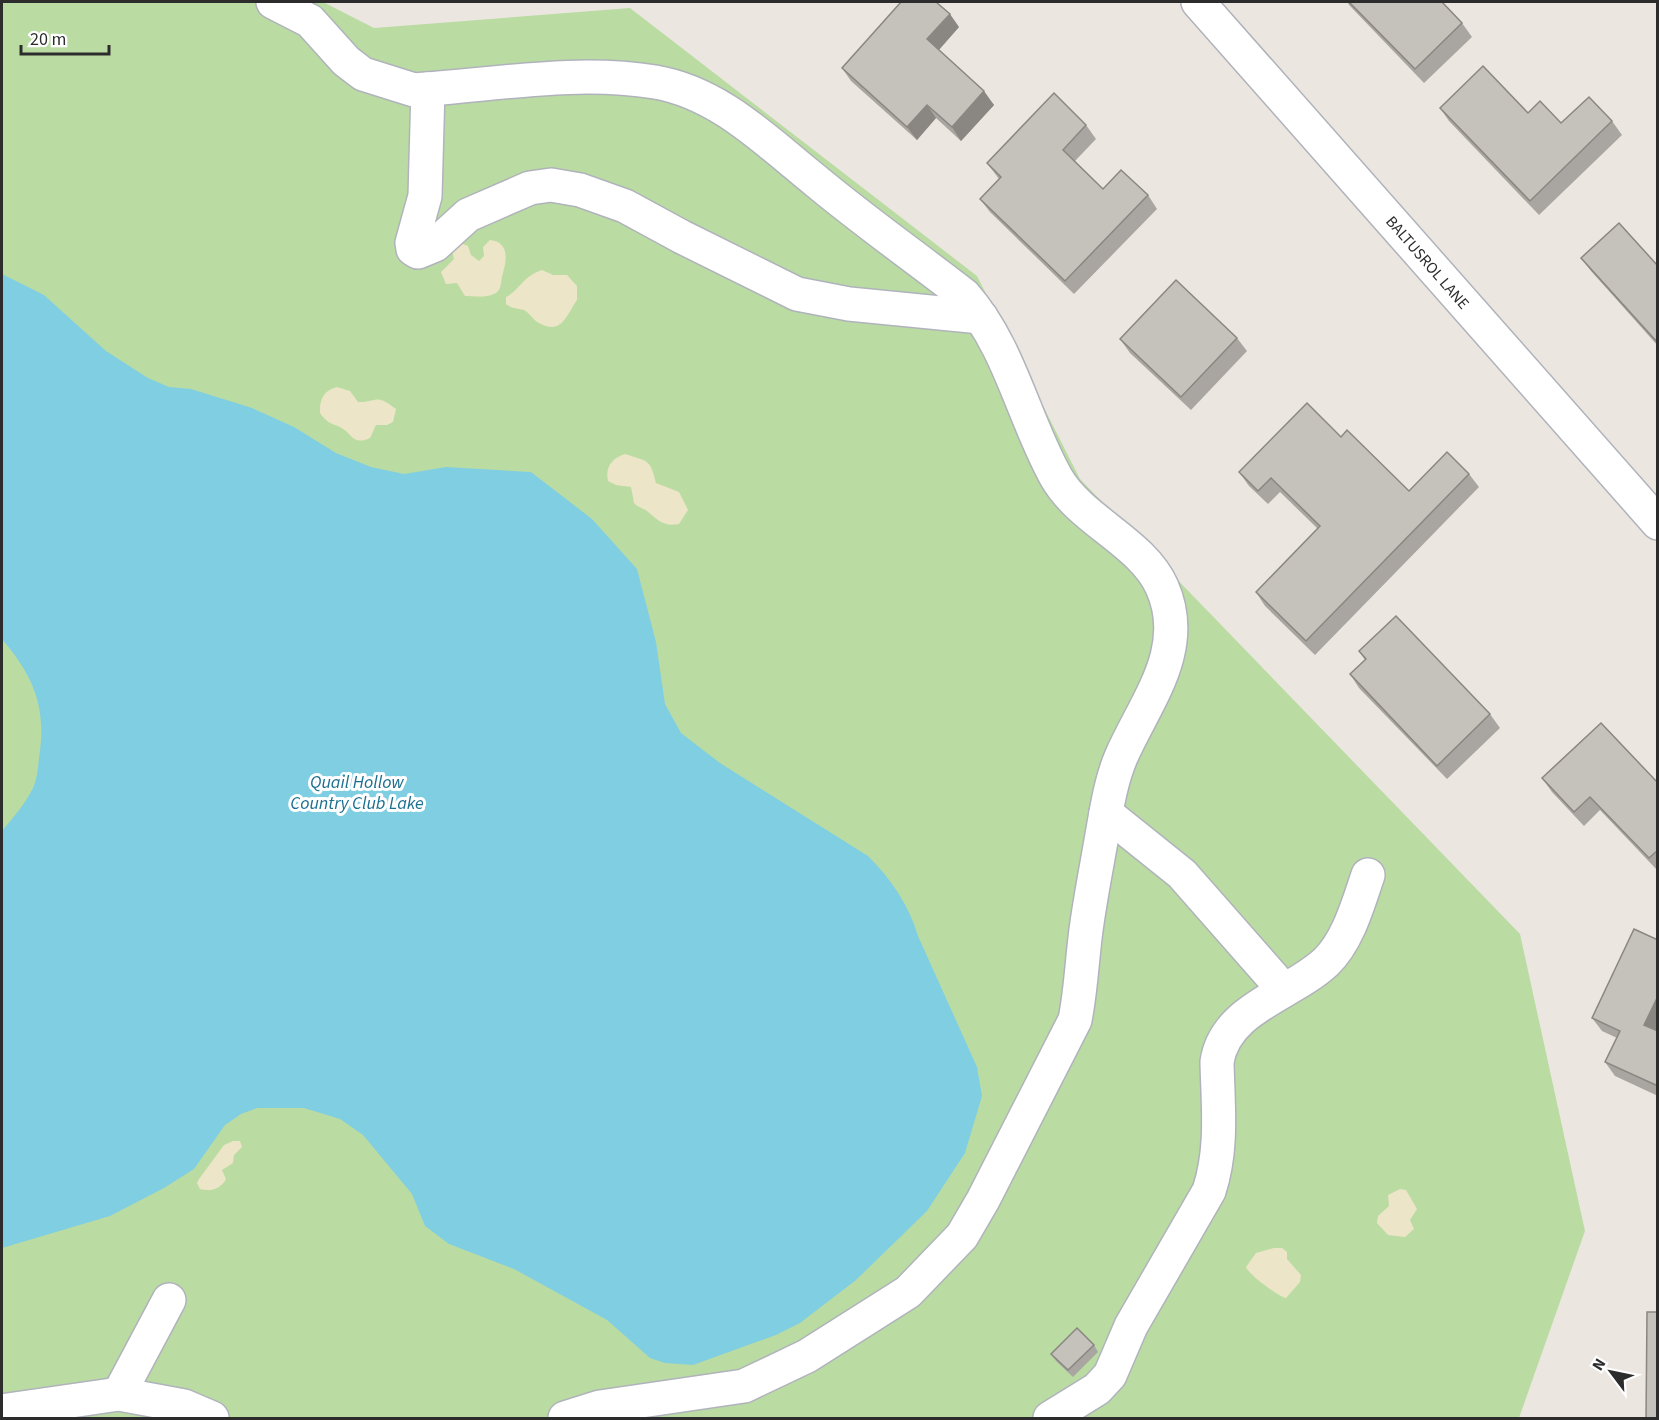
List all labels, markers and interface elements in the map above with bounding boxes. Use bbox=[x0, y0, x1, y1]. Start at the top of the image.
scale bar bbox=[21, 18, 110, 56]
text: 20 m bbox=[30, 27, 66, 52]
street label: BALTUSROL LANE bbox=[1380, 211, 1474, 314]
water label: Quail Hollow Country Club Lake bbox=[290, 770, 424, 816]
north arrow bbox=[1581, 1342, 1641, 1402]
text: N bbox=[1587, 1354, 1611, 1375]

